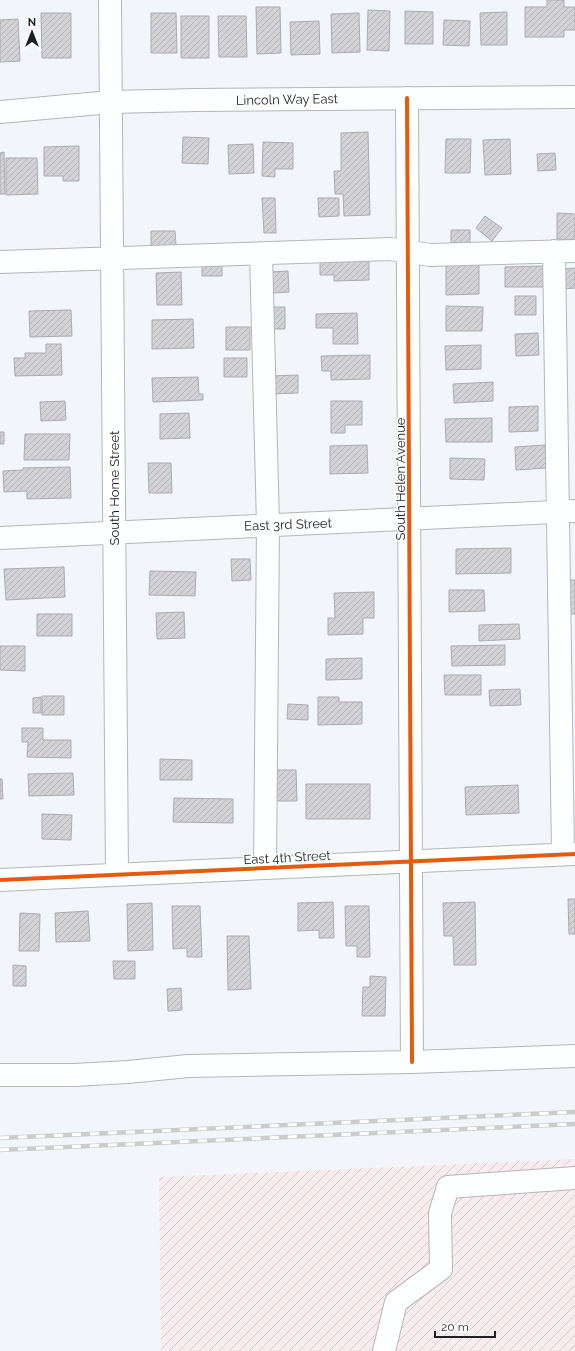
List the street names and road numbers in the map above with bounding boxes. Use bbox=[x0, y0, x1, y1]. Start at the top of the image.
street label: Lincoln Way East bbox=[236, 91, 339, 108]
street label: South Helen Avenue bbox=[393, 417, 408, 541]
street label: South Home Street bbox=[107, 430, 122, 545]
street label: East 3rd Street bbox=[244, 515, 333, 534]
street label: East 4th Street bbox=[243, 848, 332, 867]

